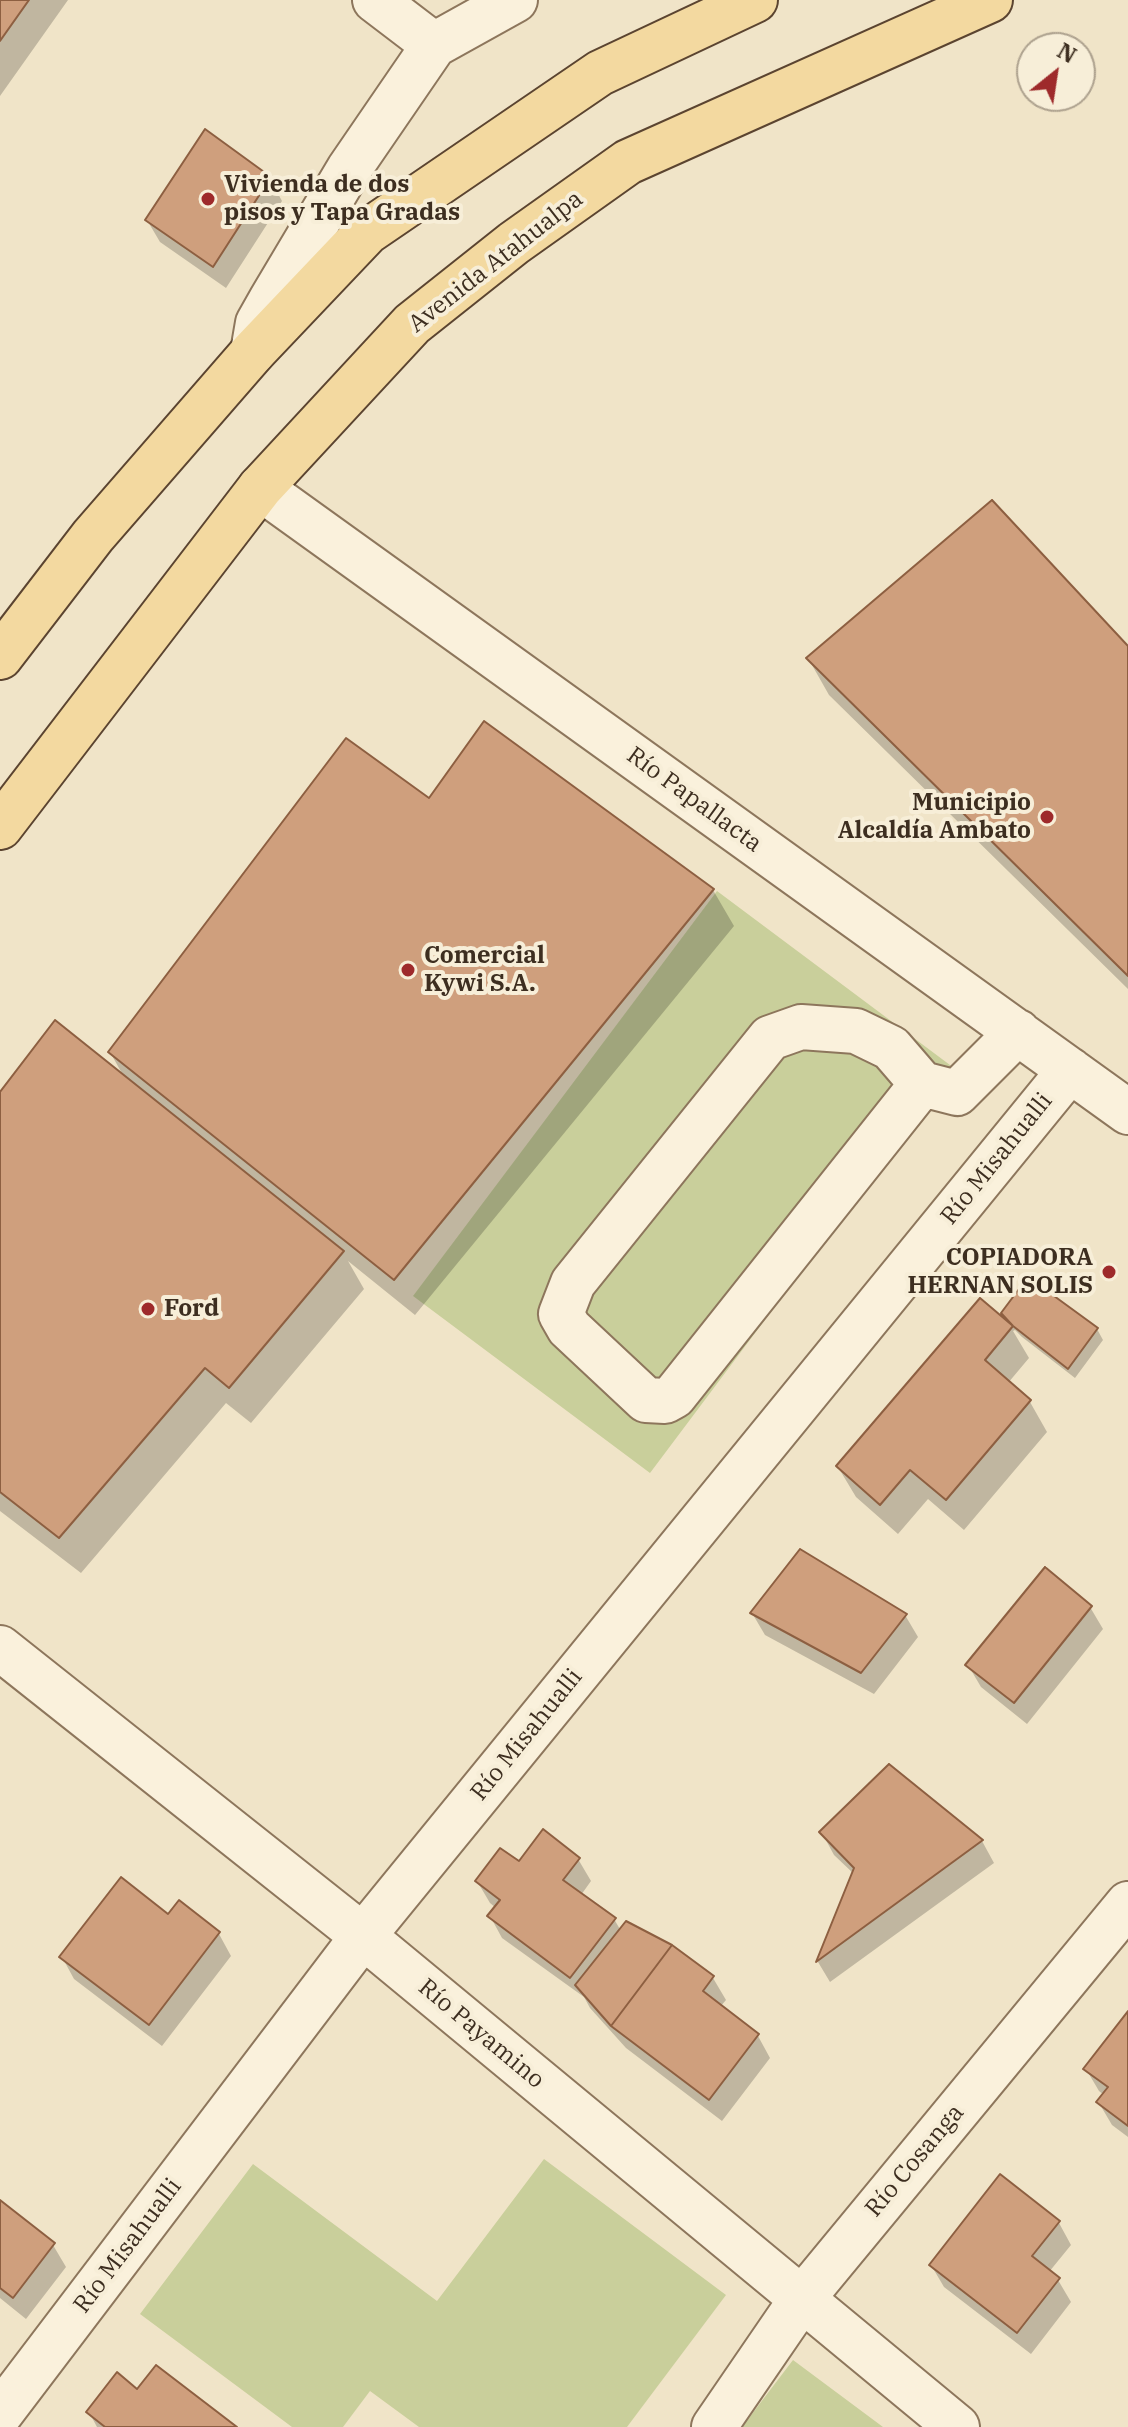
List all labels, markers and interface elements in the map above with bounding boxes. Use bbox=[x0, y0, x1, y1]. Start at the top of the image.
north arrow bbox=[1016, 32, 1096, 112]
text: N bbox=[1052, 36, 1082, 69]
place label: Vivienda de dos pisos y Tapa Gradas bbox=[224, 171, 460, 227]
street label: Avenida Atahualpa bbox=[403, 185, 589, 339]
marker: Vivienda de dos pisos y Tapa Gradas bbox=[199, 190, 217, 208]
street label: Río Papallacta bbox=[621, 741, 767, 859]
place label: Municipio Alcaldía Ambato bbox=[838, 789, 1031, 845]
marker: Municipio Alcaldía Ambato bbox=[1038, 808, 1056, 826]
place label: Comercial Kywi S.A. bbox=[424, 942, 545, 998]
marker: Comercial Kywi S.A. bbox=[399, 961, 417, 979]
street label: Río Misahualli bbox=[935, 1087, 1059, 1231]
place label: COPIADORA HERNAN SOLIS bbox=[908, 1244, 1093, 1300]
marker: COPIADORA HERNAN SOLIS bbox=[1100, 1263, 1118, 1281]
place label: Ford bbox=[164, 1295, 219, 1323]
marker: Ford bbox=[139, 1300, 157, 1318]
street label: Río Misahualli bbox=[465, 1663, 589, 1807]
street label: Río Payamino bbox=[412, 1973, 550, 2095]
street label: Río Cosanga bbox=[860, 2099, 970, 2223]
street label: Río Misahualli bbox=[68, 2173, 188, 2319]

